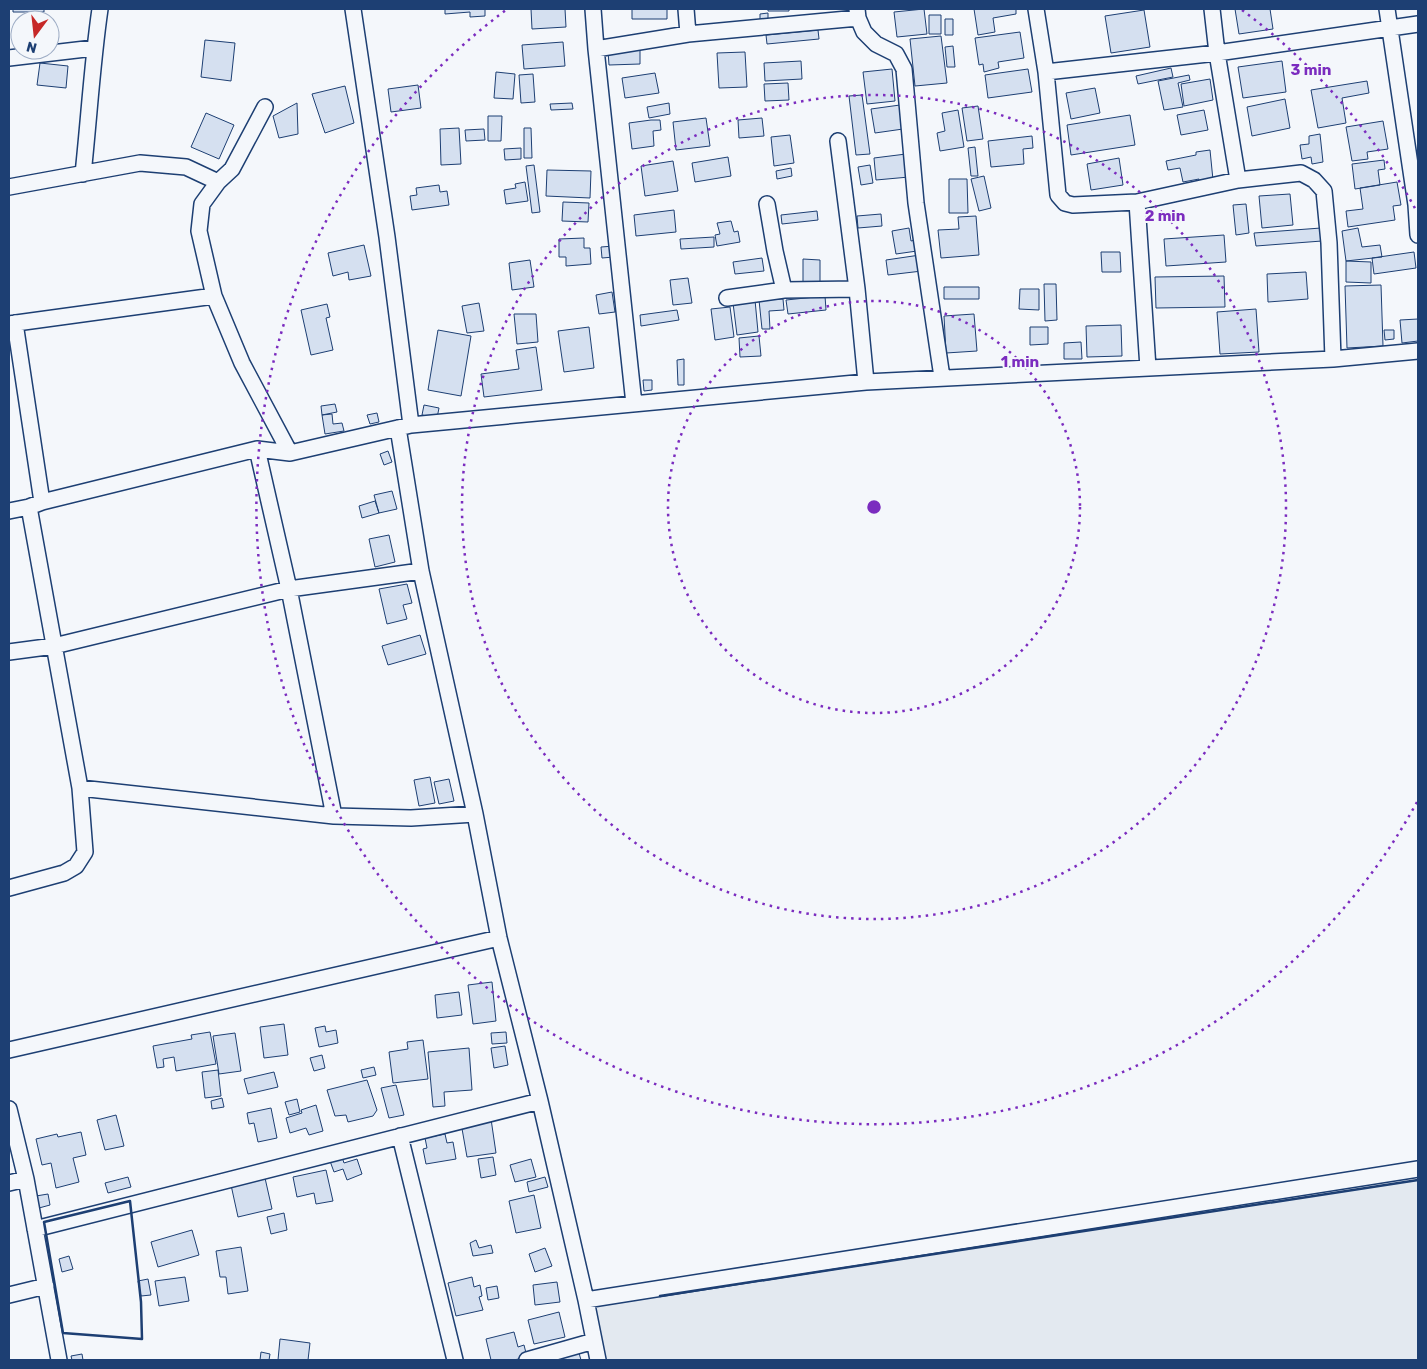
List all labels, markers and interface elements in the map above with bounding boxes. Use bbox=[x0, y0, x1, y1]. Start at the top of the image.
north arrow bbox=[10, 10, 60, 60]
text: N bbox=[25, 38, 39, 57]
text: 3 min bbox=[1291, 61, 1331, 79]
text: 2 min bbox=[1145, 207, 1185, 225]
text: 1 min bbox=[1001, 353, 1039, 371]
centre of rings bbox=[865, 498, 883, 516]

